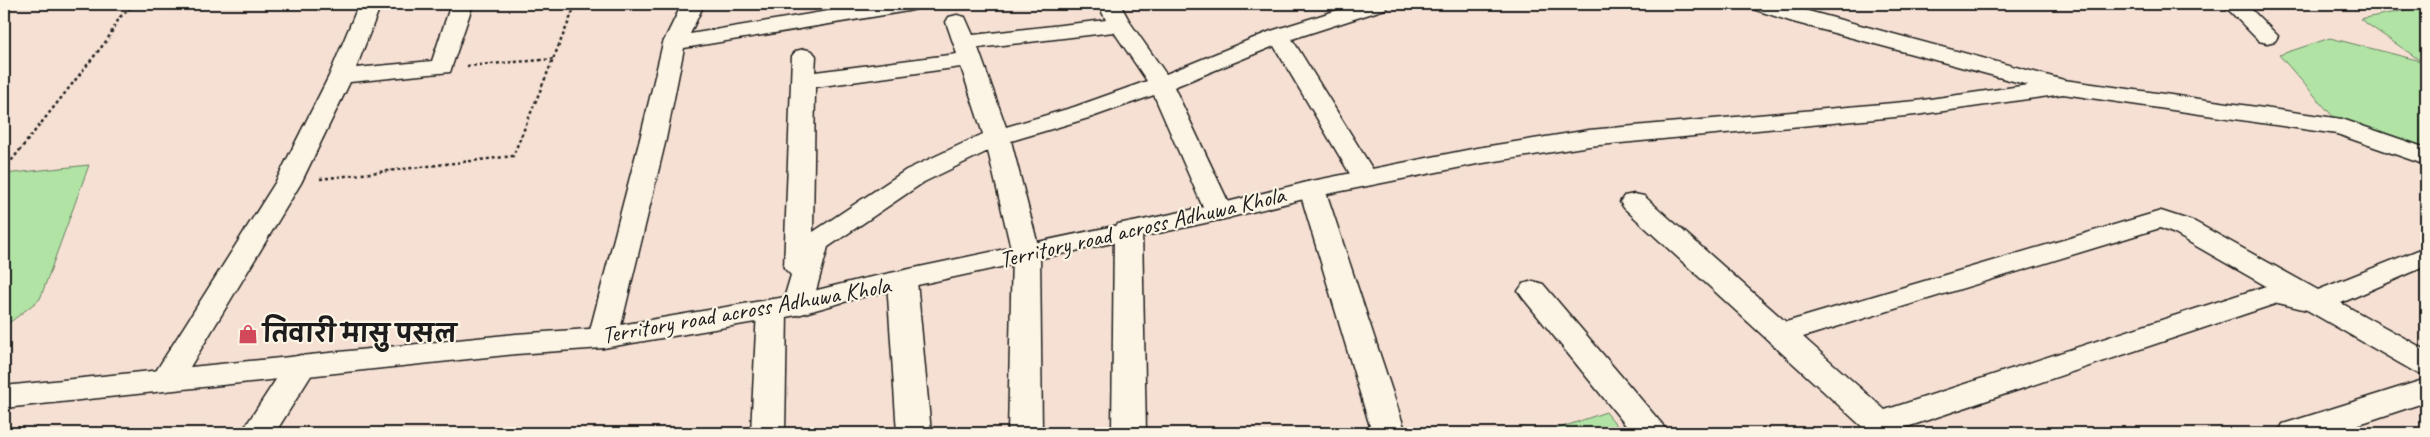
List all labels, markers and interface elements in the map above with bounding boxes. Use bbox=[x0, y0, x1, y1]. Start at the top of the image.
street label: Territory road across Adhuwa Khola bbox=[996, 179, 1289, 274]
street label: Territory road across Adhuwa Khola bbox=[600, 270, 894, 350]
place label: तिवारी मासु पसल bbox=[261, 314, 459, 352]
shop icon: तिवारी मासु पसल bbox=[237, 323, 259, 345]

